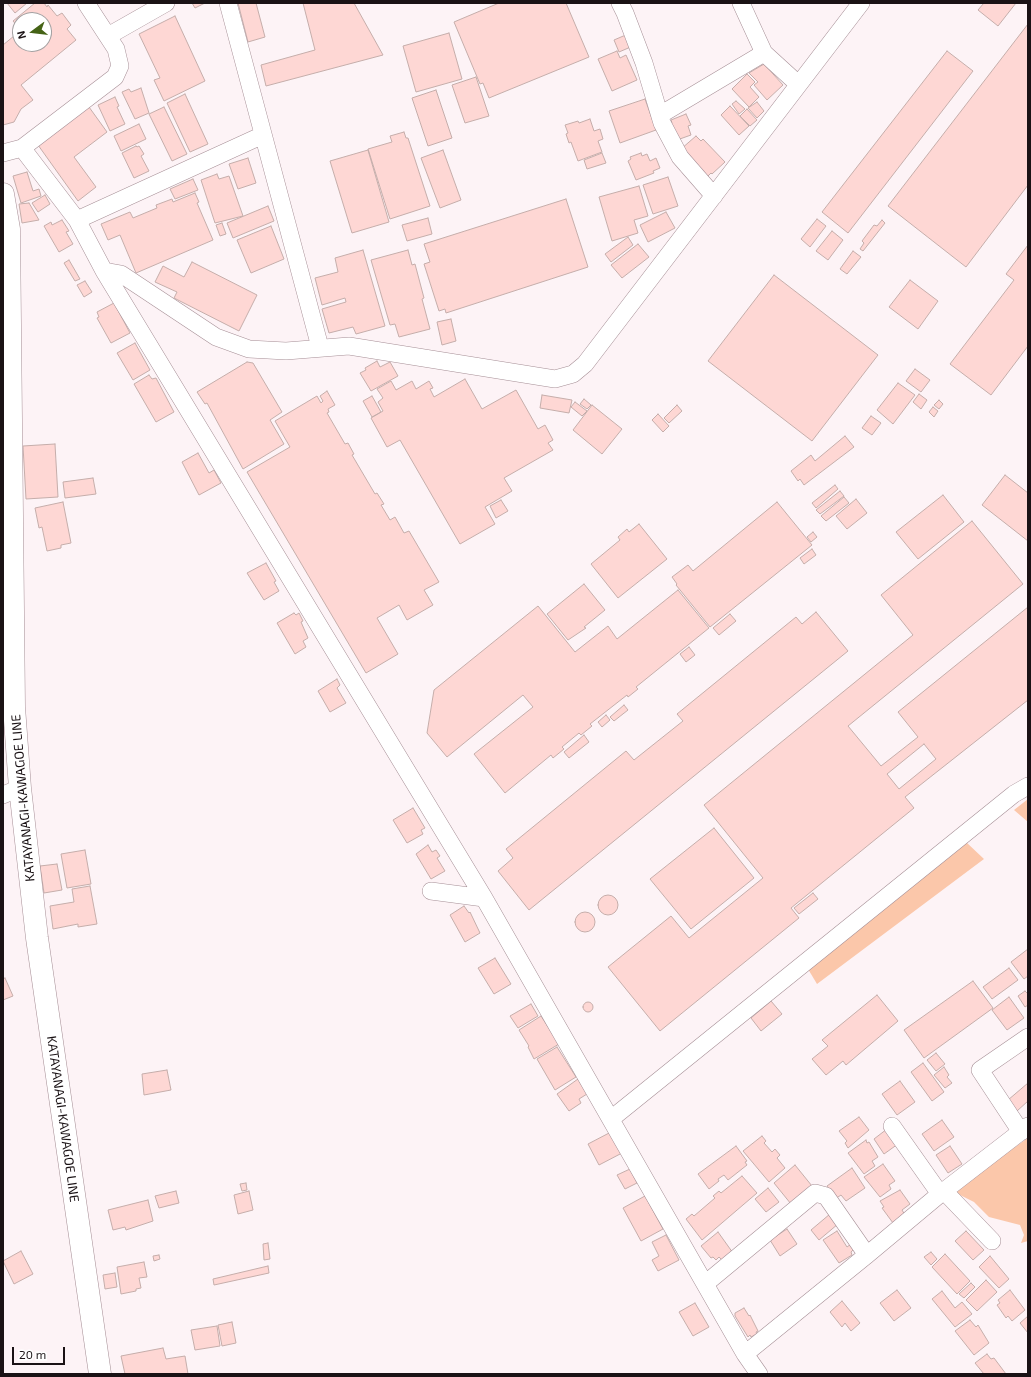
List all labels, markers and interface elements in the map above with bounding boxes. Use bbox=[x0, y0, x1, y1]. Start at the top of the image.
north arrow bbox=[12, 12, 52, 52]
text: N bbox=[14, 29, 28, 41]
street label: KATAYANAGI-KAWAGOE LINE bbox=[8, 714, 38, 882]
street label: KATAYANAGI-KAWAGOE LINE bbox=[44, 1035, 82, 1203]
scale bar bbox=[14, 1339, 67, 1365]
text: 20 m bbox=[19, 1347, 46, 1361]

